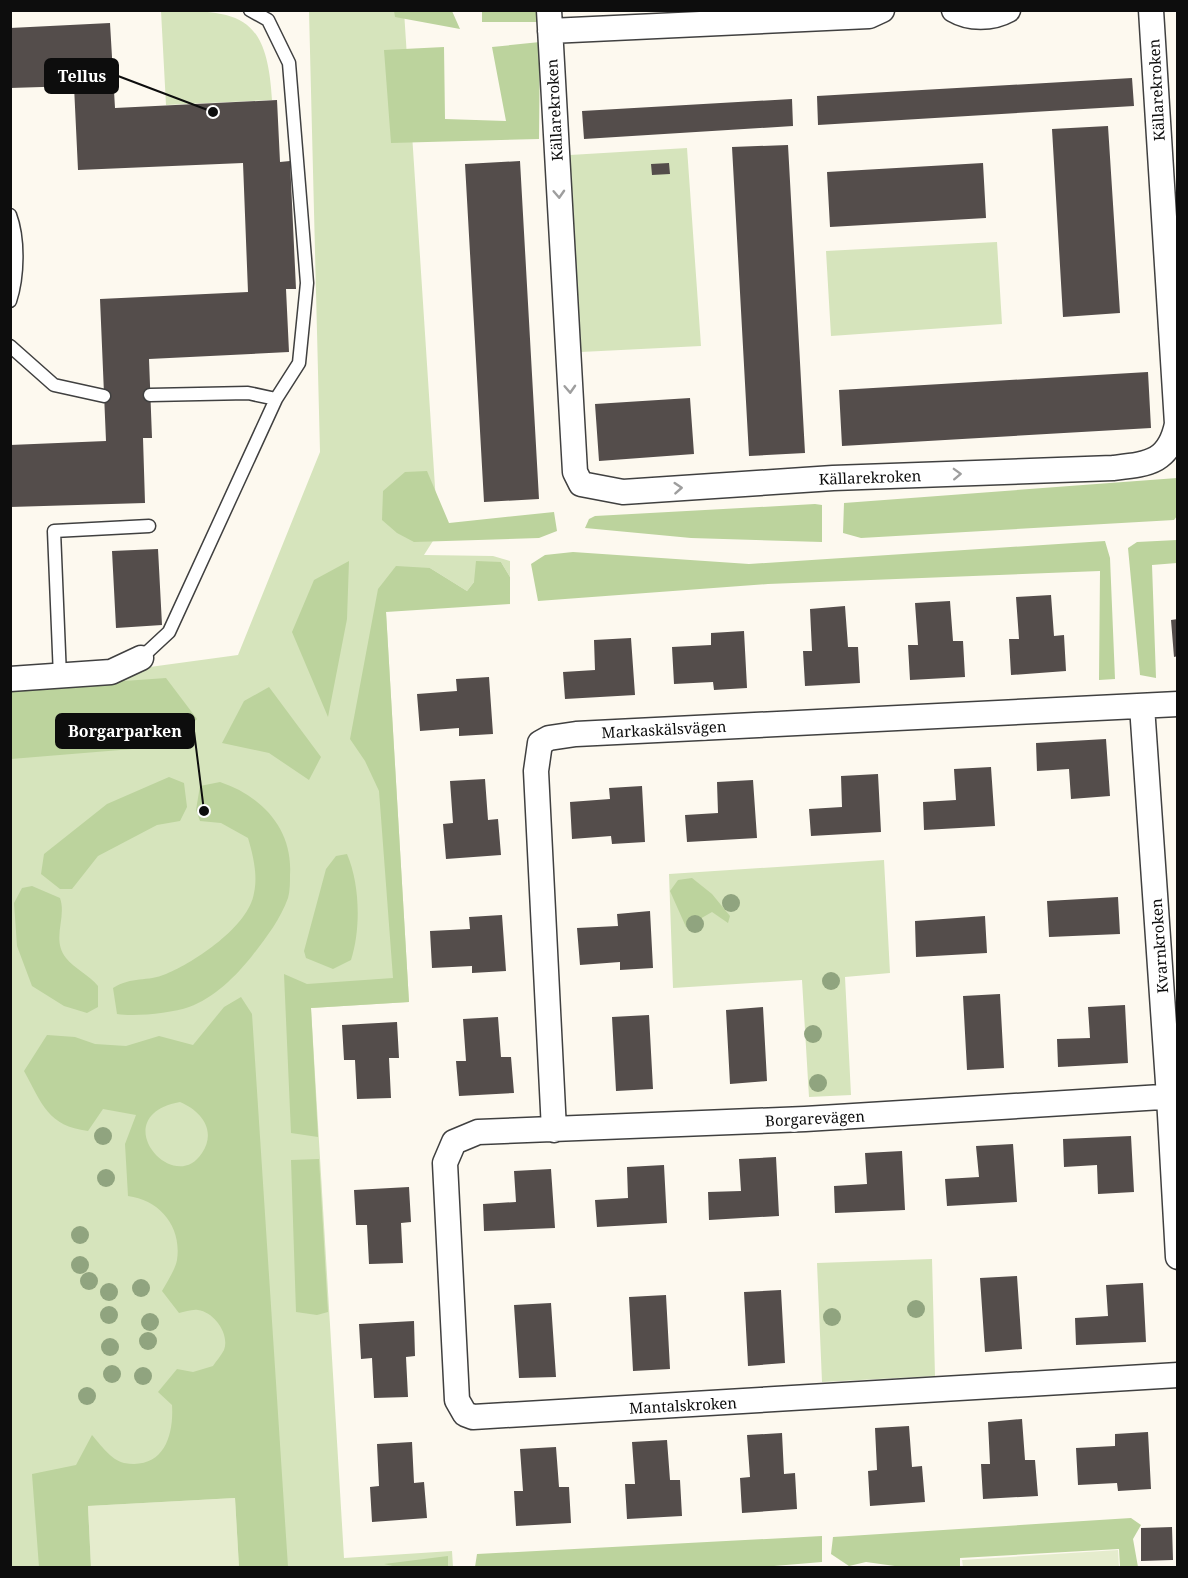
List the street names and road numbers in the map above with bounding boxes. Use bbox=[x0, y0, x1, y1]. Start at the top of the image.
street label: Källarekroken bbox=[1143, 38, 1169, 142]
street label: Källarekroken bbox=[541, 58, 567, 162]
street label: Källarekroken bbox=[818, 465, 922, 489]
street label: Markaskälsvägen bbox=[601, 716, 727, 742]
street label: Kvarnkroken bbox=[1146, 898, 1172, 994]
street label: Borgarevägen bbox=[765, 1105, 866, 1131]
street label: Mantalskroken bbox=[629, 1392, 738, 1418]

